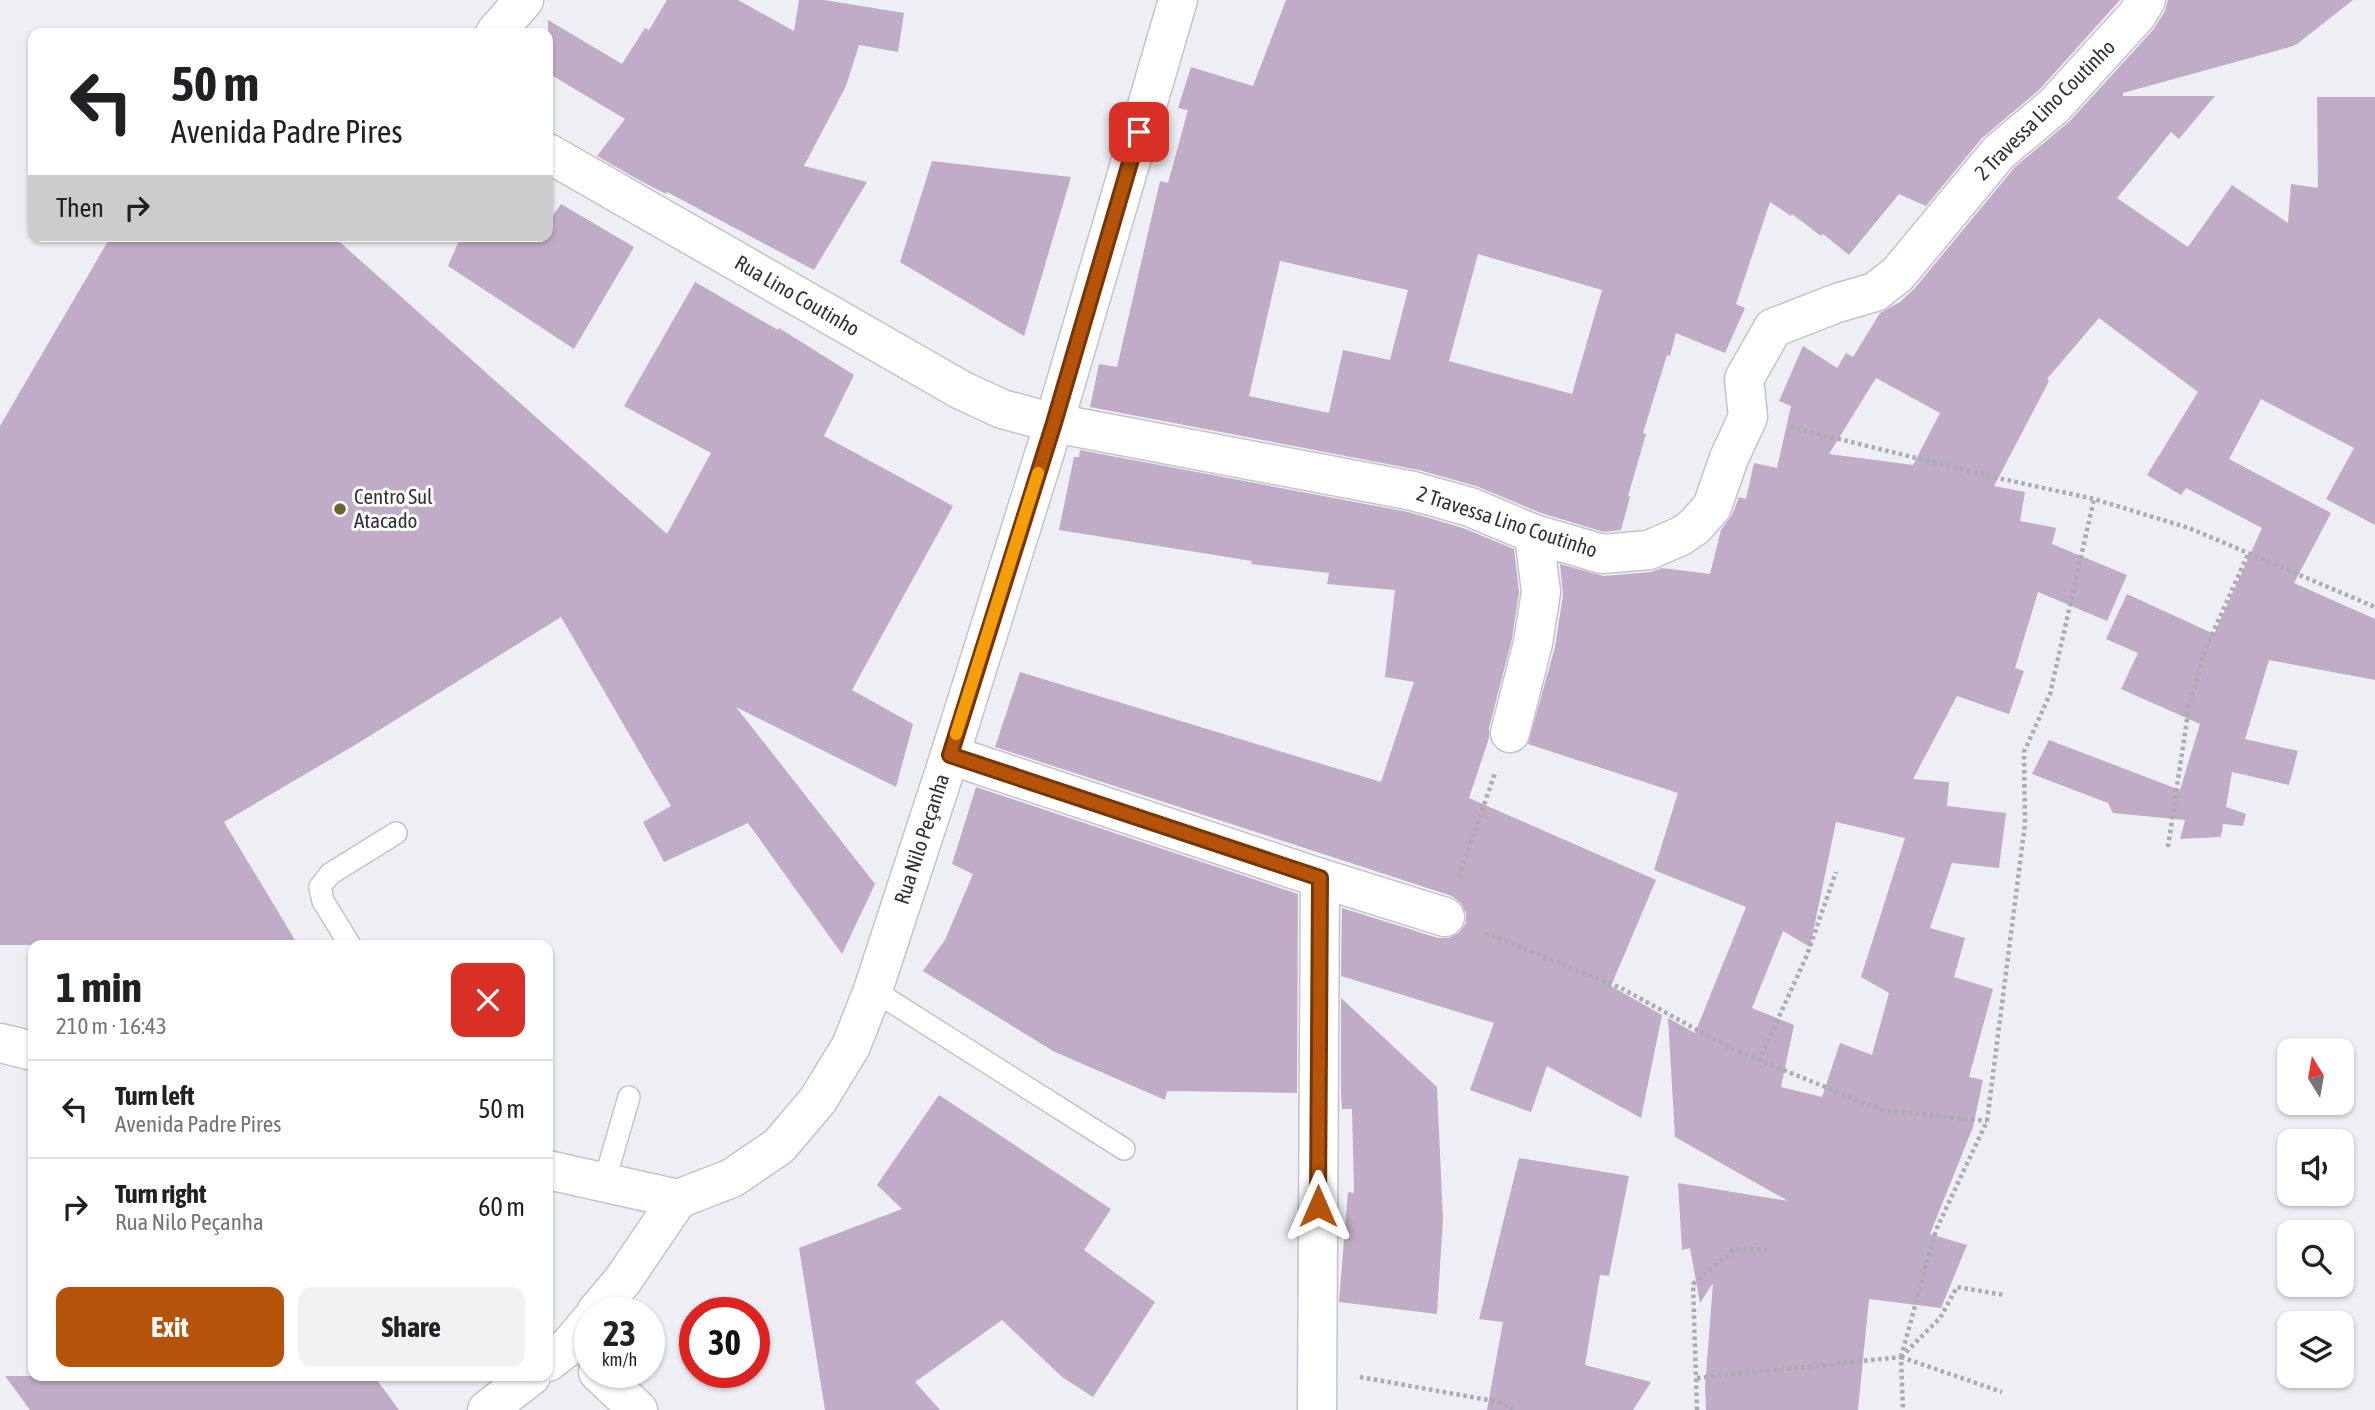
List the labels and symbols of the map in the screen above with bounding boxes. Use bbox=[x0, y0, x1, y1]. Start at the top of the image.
street label: 2 Travessa Lino Coutinho bbox=[1969, 34, 2119, 184]
pin bbox=[1109, 102, 1169, 162]
street label: Rua Lino Coutinho bbox=[731, 250, 864, 340]
street label: 2 Travessa Lino Coutinho bbox=[1414, 481, 1600, 562]
place label: Centro Sul Atacado bbox=[354, 484, 433, 532]
marker: Centro Sul Atacado bbox=[332, 501, 348, 517]
street label: Rua Nilo Peçanha bbox=[889, 770, 953, 907]
north arrow bbox=[2277, 1038, 2354, 1115]
position arrow bbox=[1281, 1169, 1355, 1243]
speed limit sign: 30 bbox=[679, 1297, 770, 1388]

